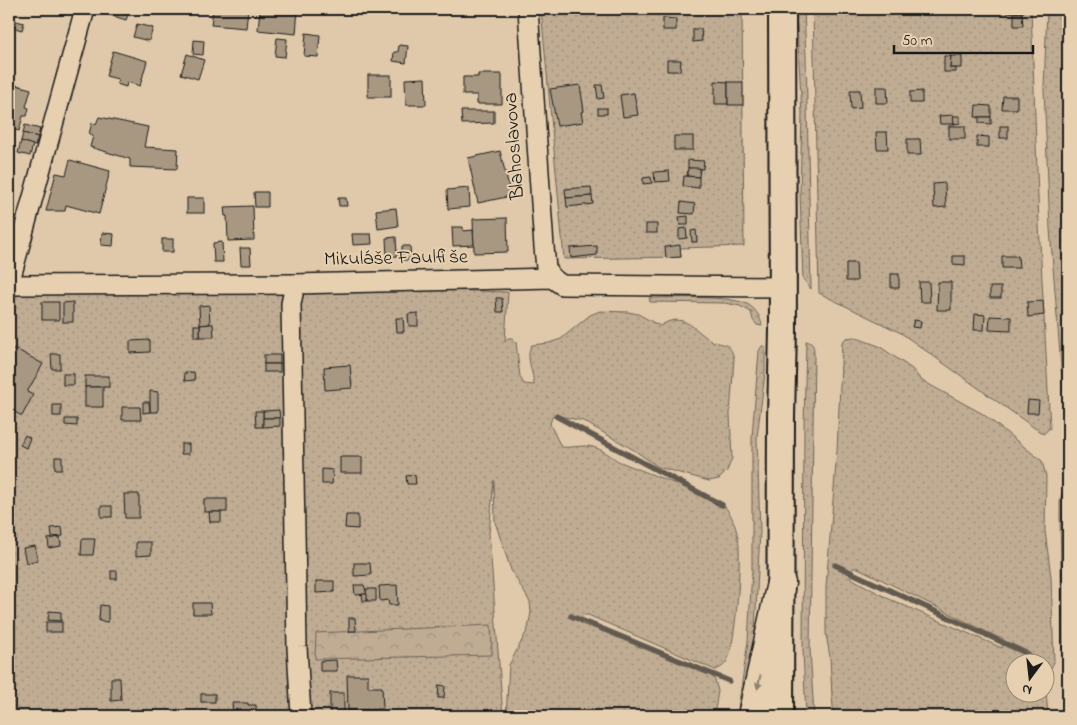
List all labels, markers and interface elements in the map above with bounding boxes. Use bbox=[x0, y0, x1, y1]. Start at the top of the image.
scale bar bbox=[894, 22, 1033, 54]
text: 50 m bbox=[902, 30, 933, 52]
street label: Blahoslavova bbox=[497, 91, 533, 202]
street label: Mikuláše Faulfiše bbox=[324, 243, 468, 275]
north arrow bbox=[1004, 652, 1054, 702]
one-way arrow bbox=[755, 674, 763, 689]
text: N bbox=[1020, 678, 1034, 700]

